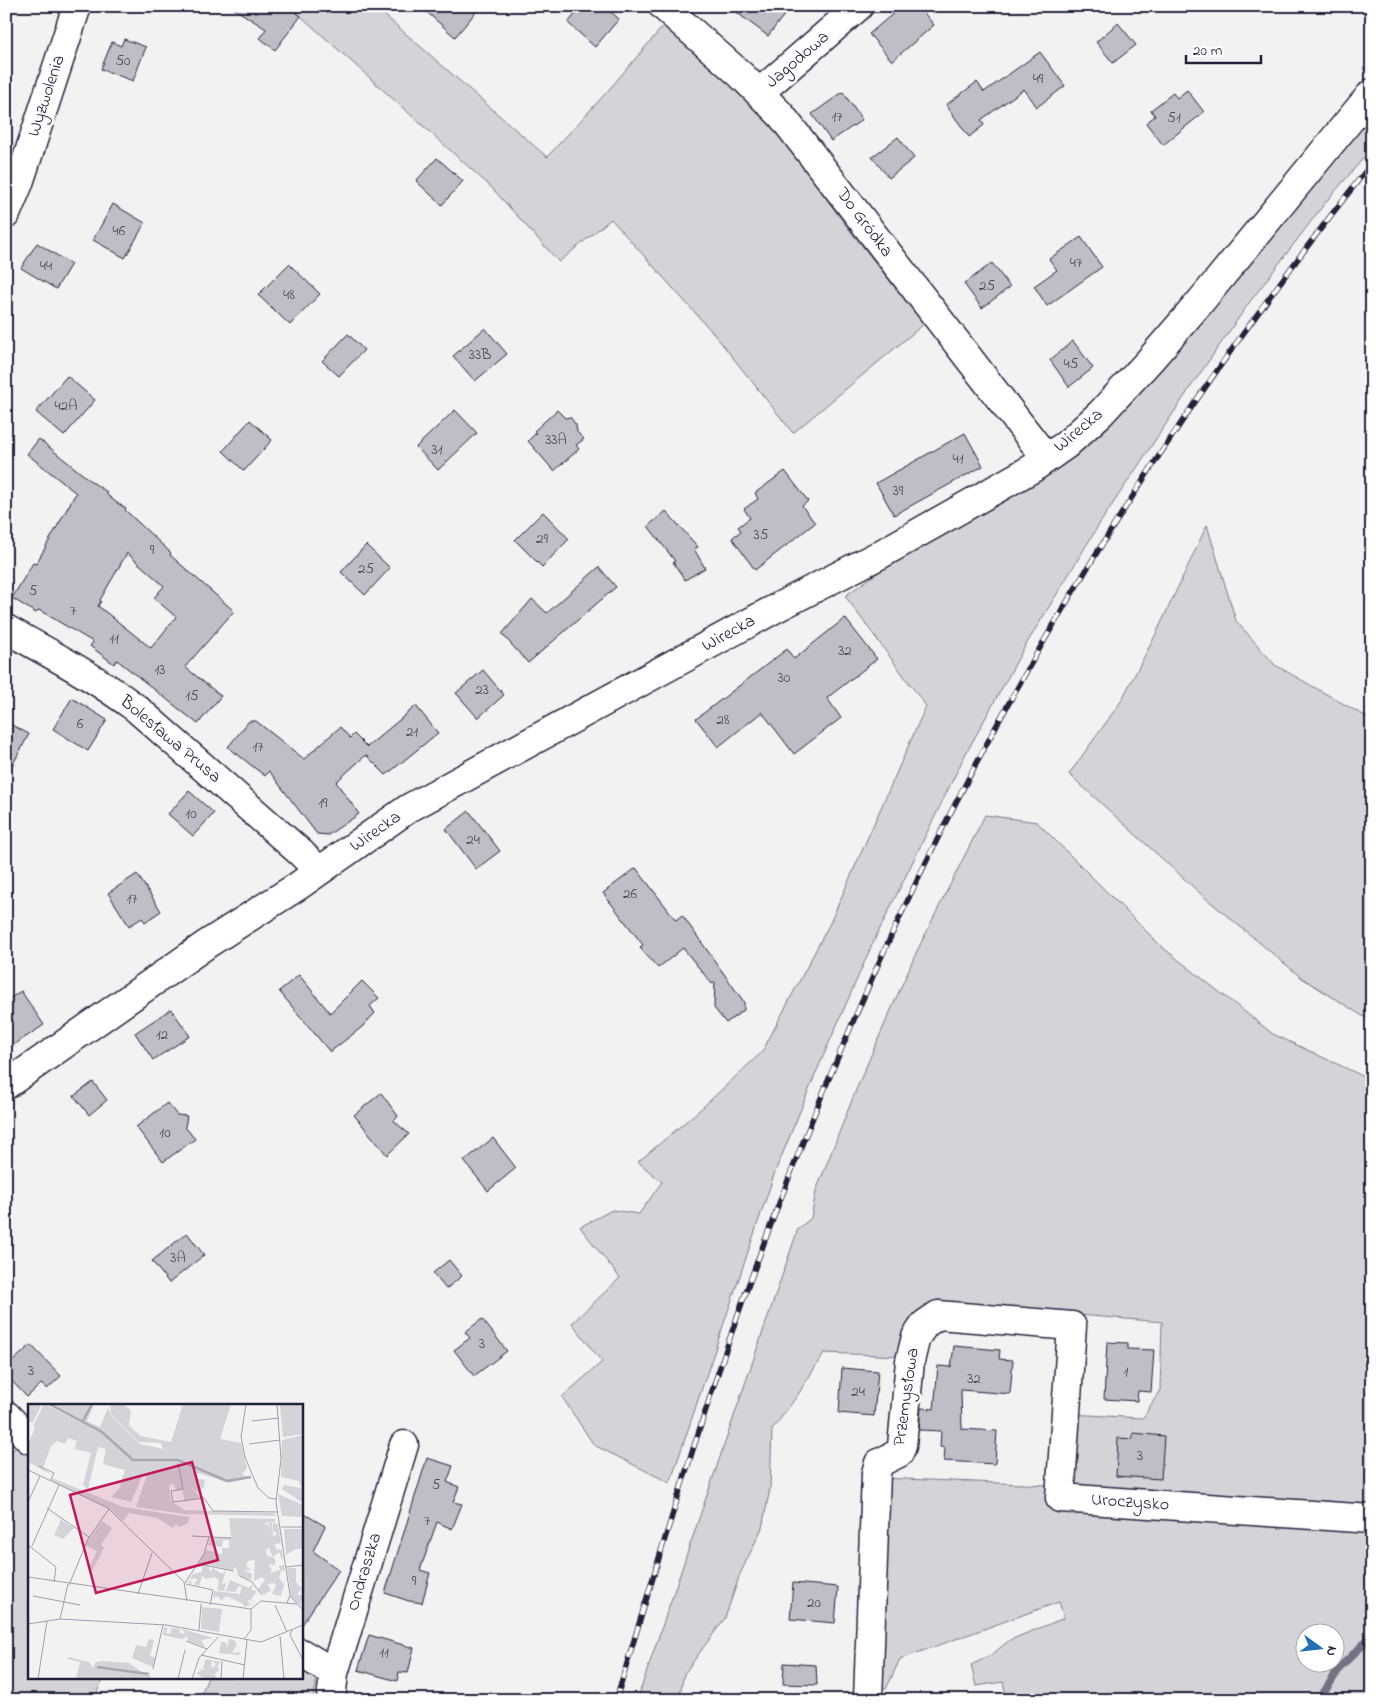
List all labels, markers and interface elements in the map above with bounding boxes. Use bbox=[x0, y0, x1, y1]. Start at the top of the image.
street label: Jagodowa bbox=[760, 25, 836, 96]
scale bar bbox=[1186, 32, 1260, 64]
text: 20 m bbox=[1193, 40, 1223, 62]
house number: 50 bbox=[115, 50, 131, 72]
street label: Wyzwolenia bbox=[22, 52, 72, 140]
house number: 49 bbox=[1033, 68, 1044, 90]
house number: 17 bbox=[832, 106, 842, 128]
house number: 51 bbox=[1167, 107, 1181, 129]
street label: Do Gródka bbox=[829, 182, 899, 263]
house number: 46 bbox=[113, 220, 126, 242]
house number: 47 bbox=[1070, 252, 1082, 274]
house number: 44 bbox=[40, 255, 52, 277]
house number: 25 bbox=[979, 275, 995, 297]
house number: 48 bbox=[283, 284, 295, 306]
house number: 33B bbox=[469, 344, 491, 366]
house number: 45 bbox=[1064, 353, 1079, 375]
house number: 42A bbox=[55, 395, 77, 417]
street label: Wirecka bbox=[1049, 403, 1109, 459]
house number: 33A bbox=[545, 429, 567, 451]
house number: 31 bbox=[432, 439, 443, 461]
house number: 41 bbox=[953, 448, 964, 470]
house number: 39 bbox=[893, 480, 904, 502]
house number: 35 bbox=[754, 524, 769, 546]
house number: 29 bbox=[536, 528, 548, 550]
house number: 9 bbox=[150, 539, 155, 561]
house number: 25 bbox=[358, 558, 374, 580]
house number: 5 bbox=[29, 580, 38, 602]
house number: 7 bbox=[70, 600, 76, 622]
street label: Wirecka bbox=[698, 609, 760, 659]
house number: 11 bbox=[109, 628, 119, 650]
house number: 32 bbox=[838, 640, 852, 662]
house number: 13 bbox=[155, 659, 165, 681]
house number: 30 bbox=[778, 667, 791, 689]
house number: 23 bbox=[475, 679, 489, 701]
house number: 15 bbox=[185, 685, 199, 707]
street label: Bolesława Prusa bbox=[113, 689, 226, 790]
house number: 28 bbox=[716, 709, 730, 731]
house number: 6 bbox=[77, 713, 84, 735]
house number: 21 bbox=[406, 721, 418, 743]
house number: 17 bbox=[253, 736, 263, 758]
house number: 19 bbox=[318, 792, 328, 814]
house number: 10 bbox=[185, 803, 197, 825]
street label: Wirecka bbox=[345, 805, 407, 859]
house number: 24 bbox=[466, 829, 480, 851]
house number: 26 bbox=[623, 883, 637, 905]
house number: 17 bbox=[127, 888, 137, 910]
house number: 12 bbox=[156, 1024, 169, 1046]
house number: 10 bbox=[159, 1122, 171, 1144]
house number: 3A bbox=[170, 1247, 186, 1269]
house number: 3 bbox=[479, 1333, 485, 1355]
street label: Przemysłowa bbox=[887, 1346, 927, 1448]
house number: 3 bbox=[28, 1360, 34, 1382]
house number: 1 bbox=[1124, 1361, 1129, 1383]
house number: 32 bbox=[967, 1368, 981, 1390]
house number: 24 bbox=[851, 1381, 865, 1403]
inset map bbox=[28, 1404, 302, 1678]
house number: 3 bbox=[1137, 1445, 1143, 1467]
house number: 5 bbox=[432, 1474, 441, 1496]
street label: Uroczysko bbox=[1090, 1487, 1170, 1519]
house number: 7 bbox=[424, 1510, 430, 1532]
street label: Ondraszka bbox=[341, 1530, 389, 1614]
house number: 9 bbox=[412, 1570, 417, 1592]
house number: 20 bbox=[807, 1592, 821, 1614]
north arrow bbox=[1296, 1624, 1346, 1674]
house number: 11 bbox=[379, 1642, 389, 1664]
text: N bbox=[1320, 1644, 1342, 1658]

